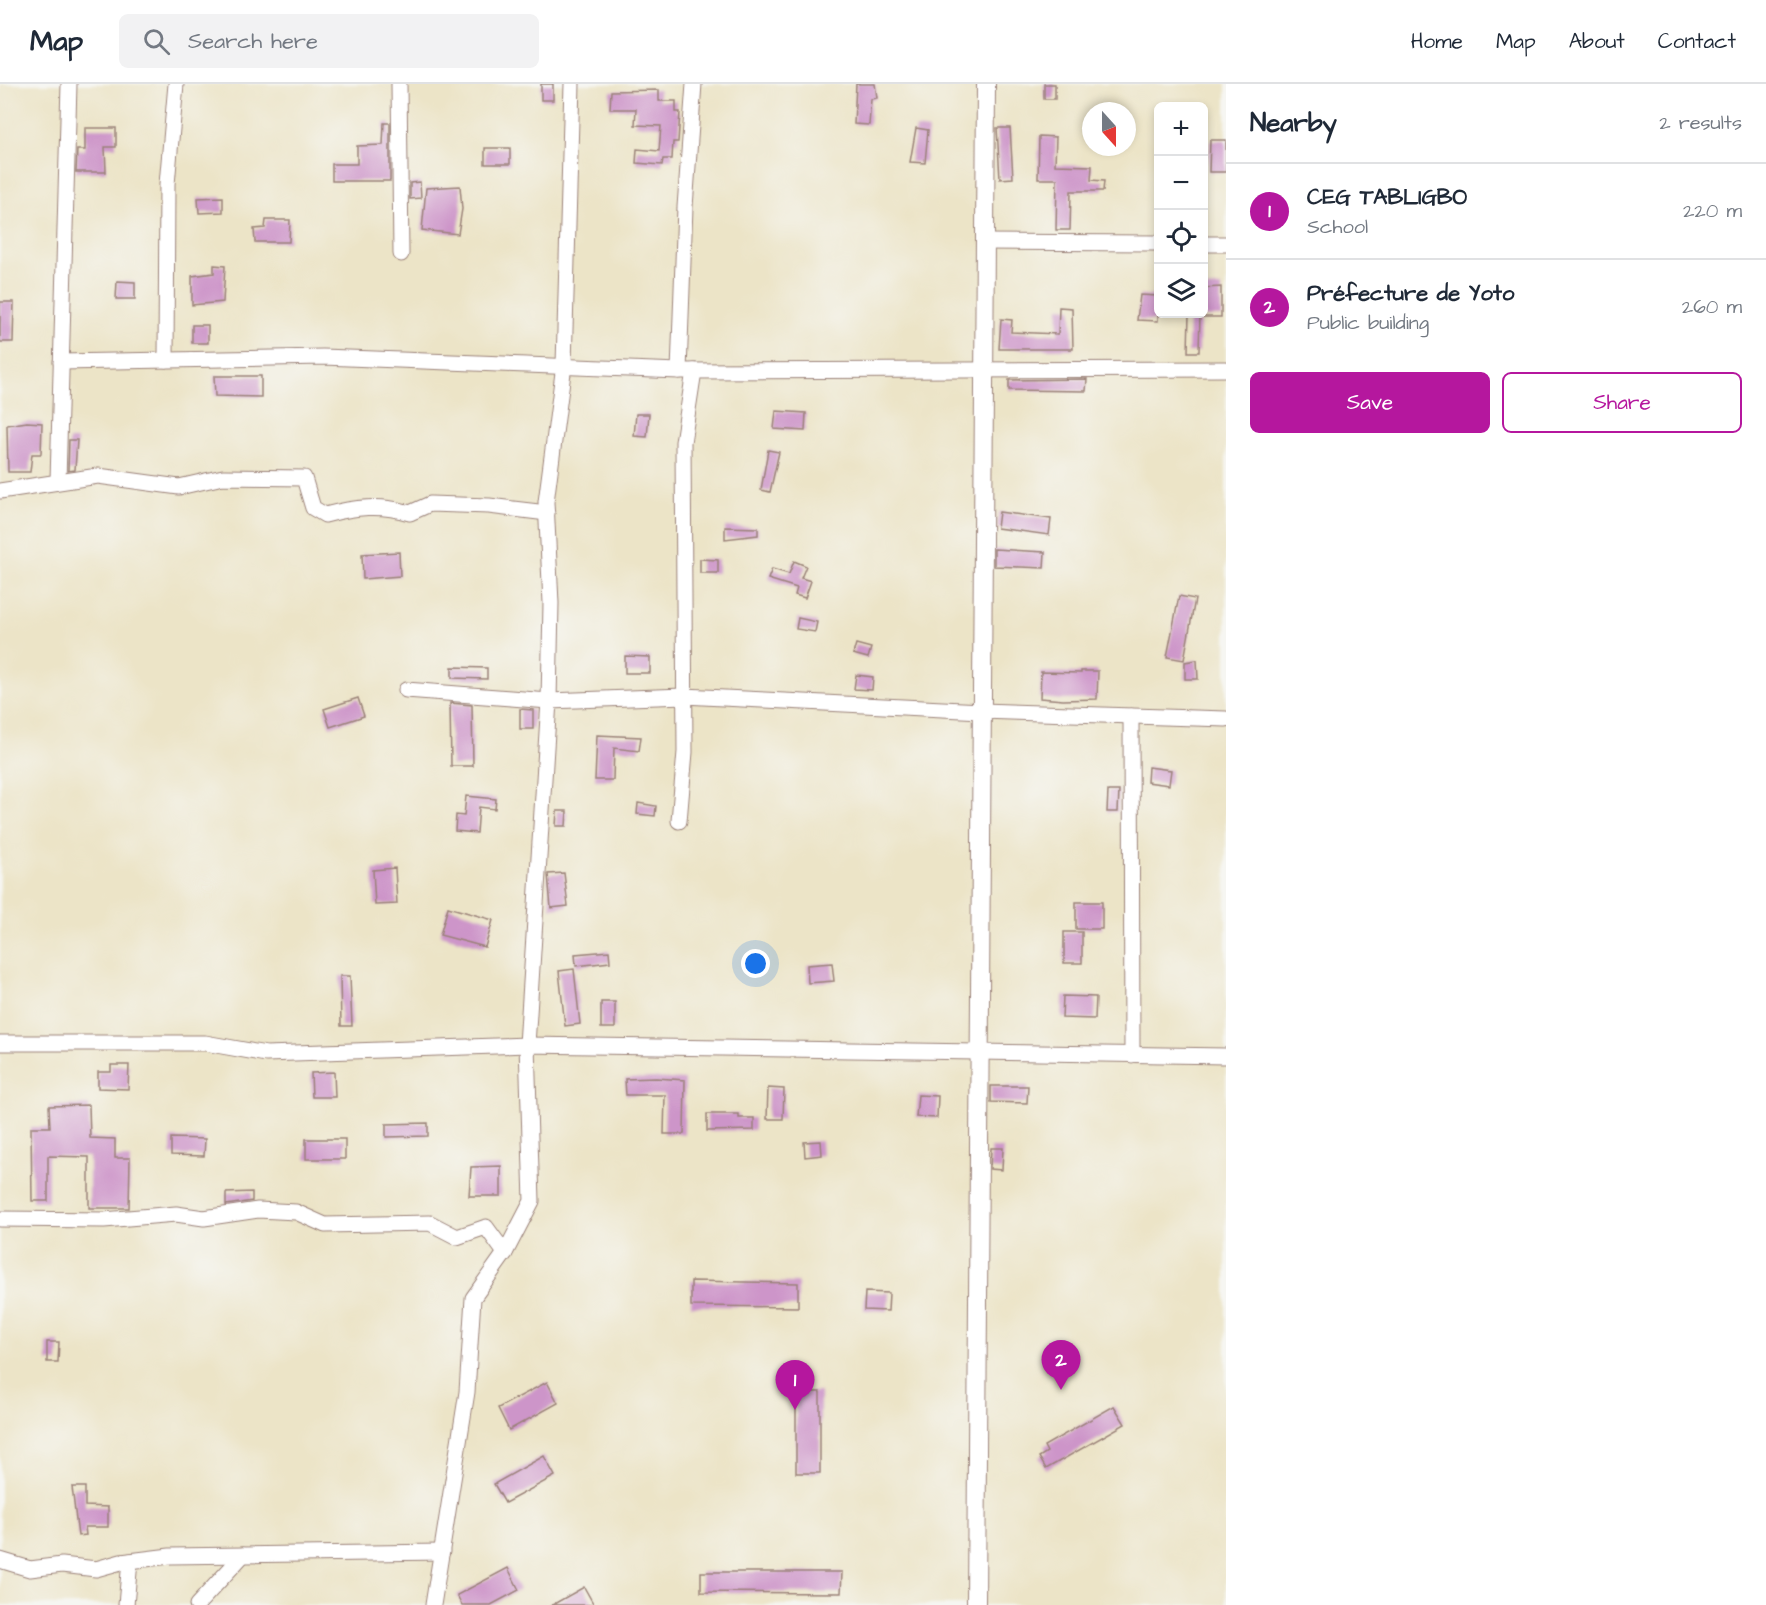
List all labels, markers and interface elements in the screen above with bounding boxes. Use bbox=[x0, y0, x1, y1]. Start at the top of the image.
search box bbox=[119, 14, 539, 68]
text: Map bbox=[30, 22, 83, 61]
icon: search bbox=[140, 25, 173, 58]
text: Search here bbox=[188, 26, 318, 57]
text: Home bbox=[1411, 27, 1463, 56]
text: Map bbox=[1496, 27, 1536, 56]
text: About bbox=[1569, 27, 1625, 56]
text: Contact bbox=[1658, 27, 1736, 56]
north arrow bbox=[1082, 102, 1136, 156]
map controls bbox=[1154, 102, 1208, 318]
button: + bbox=[1154, 102, 1208, 156]
text: Nearby bbox=[1250, 105, 1337, 141]
text: 2 results bbox=[1659, 109, 1742, 137]
button: − bbox=[1154, 156, 1208, 210]
text: CEG TABLIGBO bbox=[1307, 182, 1467, 213]
text: 1 bbox=[1268, 197, 1271, 225]
text: 220 m bbox=[1683, 197, 1742, 225]
button: locate bbox=[1154, 210, 1208, 264]
text: School bbox=[1307, 213, 1368, 241]
button: layers bbox=[1154, 264, 1208, 318]
text: Préfecture de Yoto bbox=[1307, 278, 1514, 309]
text: 2 bbox=[1264, 293, 1275, 321]
text: 260 m bbox=[1682, 293, 1742, 321]
text: Public building bbox=[1307, 309, 1429, 337]
button: Save bbox=[1250, 372, 1490, 433]
button: Share bbox=[1502, 372, 1742, 433]
your location bbox=[741, 949, 770, 978]
pin: 2 bbox=[1042, 1340, 1080, 1390]
pin: 1 bbox=[776, 1360, 814, 1410]

